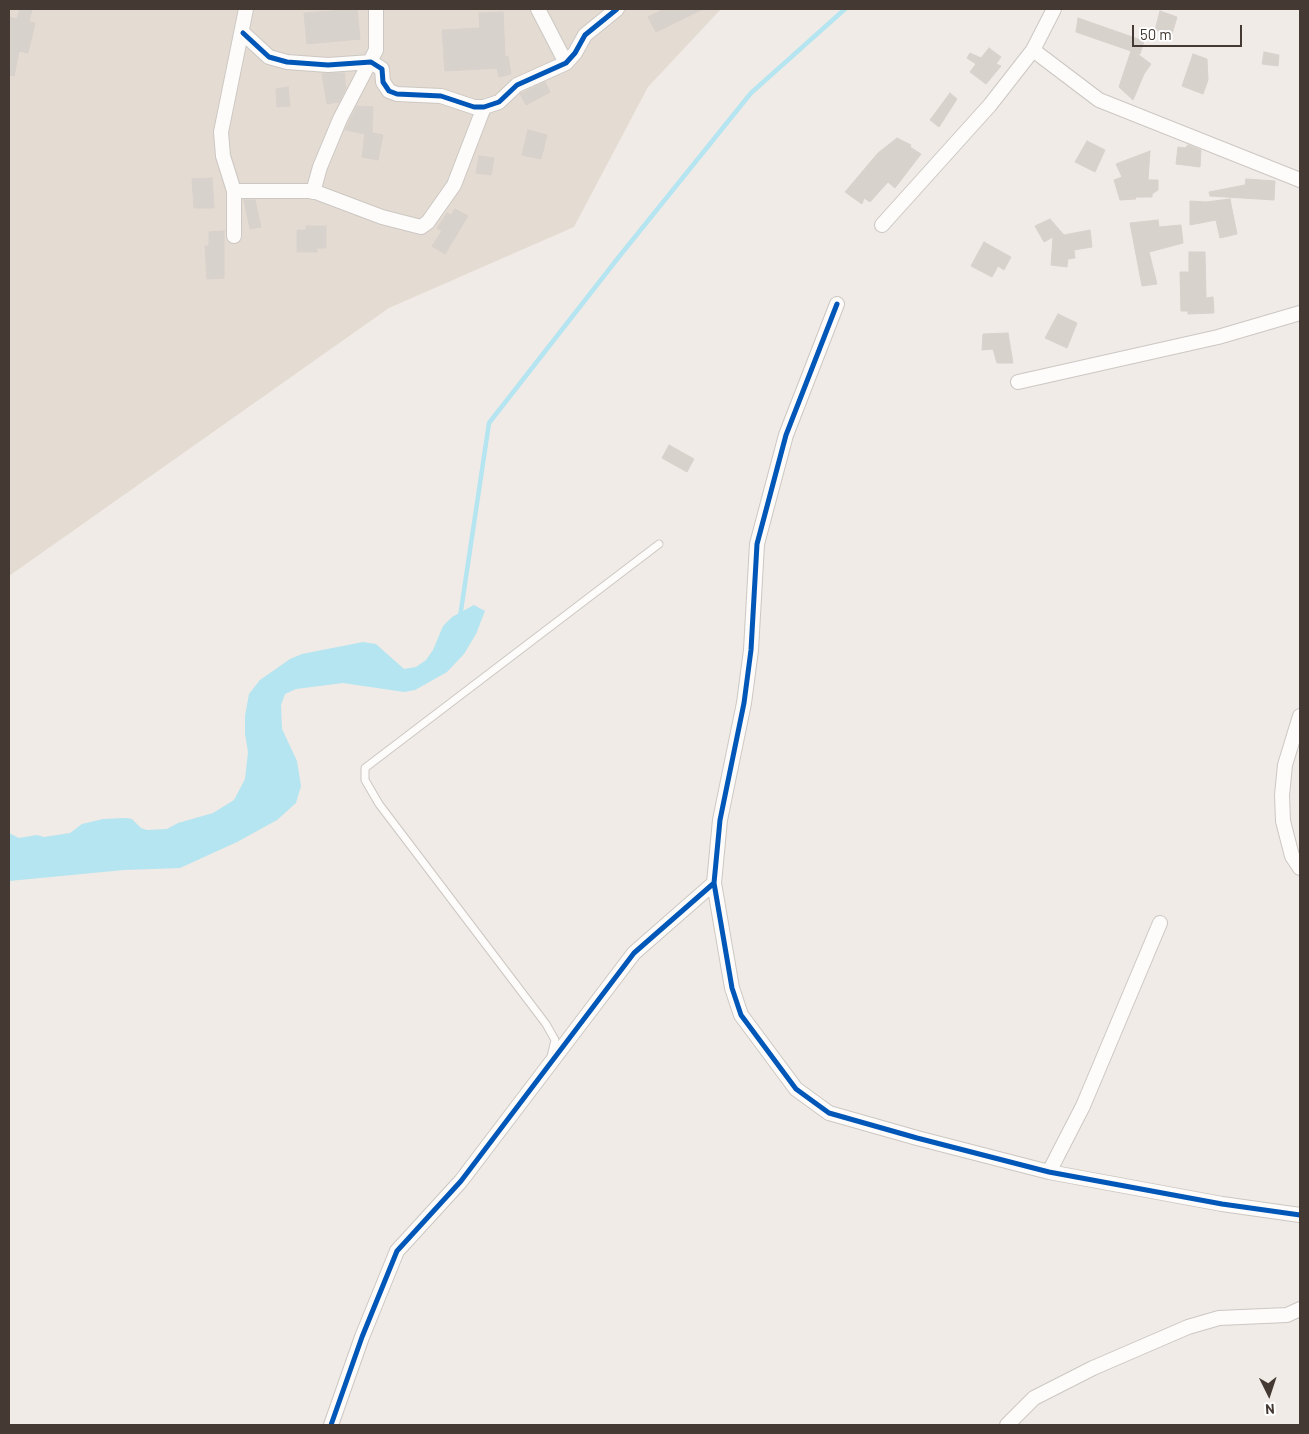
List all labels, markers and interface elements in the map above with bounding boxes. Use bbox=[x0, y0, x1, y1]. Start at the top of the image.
scale bar bbox=[1134, 15, 1244, 47]
text: 50 m bbox=[1140, 25, 1172, 43]
north arrow bbox=[1244, 1369, 1294, 1419]
text: N bbox=[1265, 1401, 1275, 1418]

